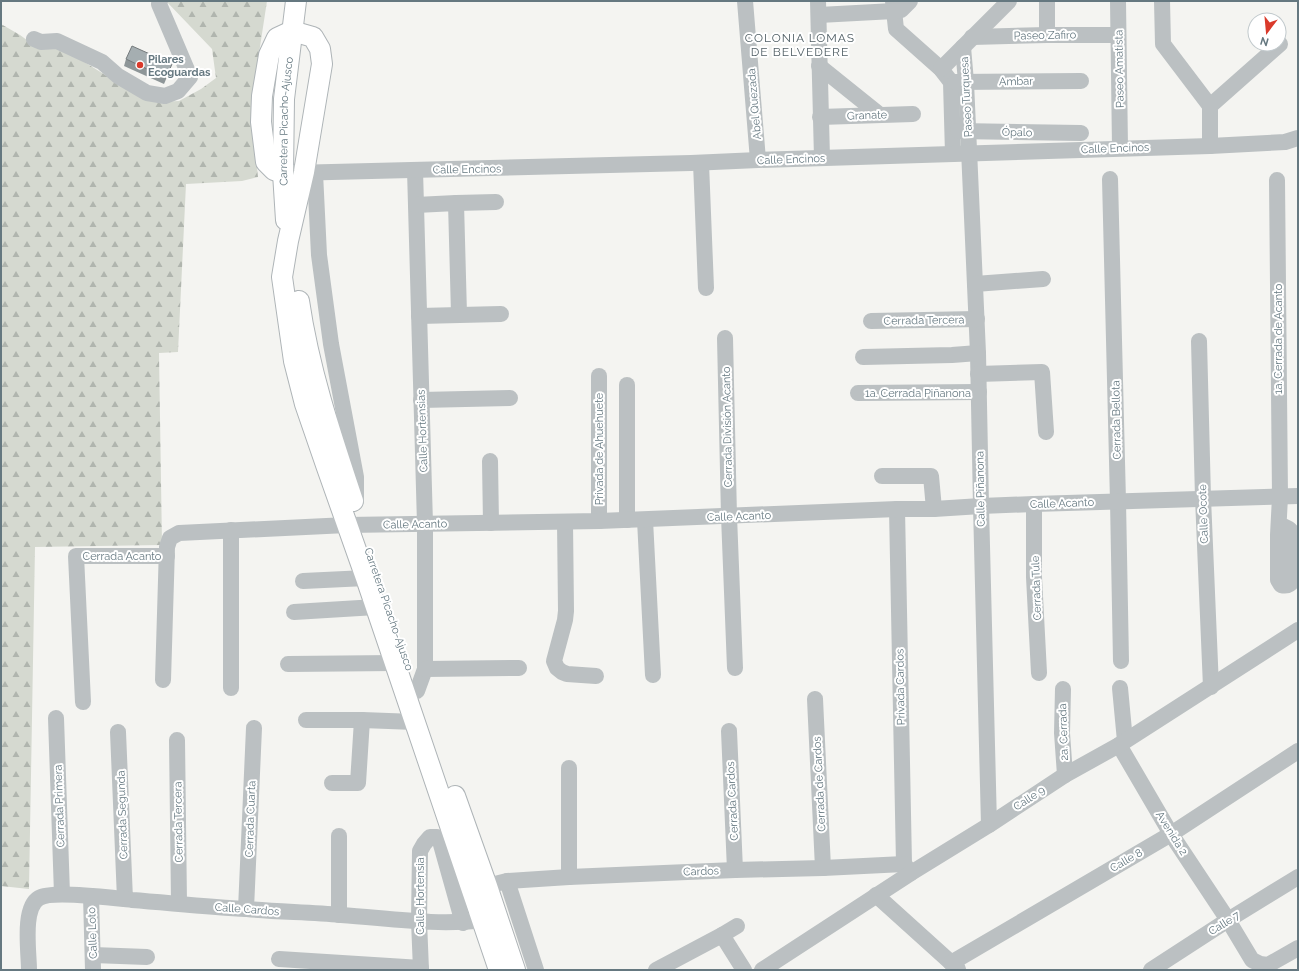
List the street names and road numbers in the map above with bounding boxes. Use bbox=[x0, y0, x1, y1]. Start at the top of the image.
street label: Paseo Zafiro bbox=[1014, 28, 1077, 43]
street label: Paseo Amatista bbox=[1112, 30, 1127, 108]
street label: Carretera Picacho-Ajusco bbox=[277, 56, 296, 186]
street label: Paseo Turquesa bbox=[958, 56, 975, 138]
street label: Abel Quezada bbox=[745, 68, 764, 140]
street label: Ambar bbox=[999, 75, 1033, 88]
street label: Granate bbox=[847, 108, 888, 123]
street label: Ópalo bbox=[1002, 125, 1033, 139]
street label: Calle Encinos bbox=[1081, 141, 1150, 156]
street label: Calle Encinos bbox=[757, 152, 826, 167]
street label: Calle Encinos bbox=[433, 162, 501, 177]
street label: 1a. Cerrada de Acanto bbox=[1272, 283, 1285, 394]
street label: Cerrada Tercera bbox=[883, 313, 965, 328]
street label: Cerrada División Acanto bbox=[720, 366, 735, 487]
street label: Cerrada Bellota bbox=[1109, 380, 1124, 460]
street label: 1a. Cerrada Piñanona bbox=[865, 387, 971, 400]
street label: Calle Hortensias bbox=[415, 389, 430, 473]
street label: Privada de Ahuehuete bbox=[593, 392, 606, 505]
street label: Calle Piñanona bbox=[973, 451, 988, 527]
street label: Calle Ocote bbox=[1196, 483, 1211, 544]
street label: Calle Acanto bbox=[1030, 496, 1095, 511]
street label: Calle Acanto bbox=[707, 509, 772, 524]
street label: Calle Acanto bbox=[383, 517, 448, 532]
street label: Carretera Picacho-Ajusco bbox=[361, 546, 416, 673]
street label: Cerrada Acanto bbox=[83, 550, 162, 563]
street label: Cerrada Tule bbox=[1029, 555, 1044, 621]
street label: Privada Cardos bbox=[893, 649, 908, 725]
street label: 2a. Cerrada bbox=[1056, 703, 1071, 761]
street label: Cerrada de Cardos bbox=[811, 736, 828, 832]
street label: Cerrada Cardos bbox=[724, 761, 741, 841]
street label: Cerrada Primera bbox=[52, 764, 67, 848]
street label: Cerrada Segunda bbox=[114, 770, 131, 860]
street label: Cerrada Cuarta bbox=[243, 780, 258, 858]
street label: Cerrada Tercera bbox=[171, 781, 186, 863]
street label: Calle 9 bbox=[1011, 783, 1048, 813]
street label: Avenida 2 bbox=[1153, 809, 1190, 858]
street label: Calle 8 bbox=[1108, 846, 1145, 875]
street label: Calle Hortensia bbox=[414, 857, 427, 935]
street label: Cardos bbox=[683, 864, 719, 879]
street label: Calle Cardos bbox=[214, 901, 280, 918]
street label: Calle Loto bbox=[85, 906, 100, 959]
street label: Calle 7 bbox=[1206, 909, 1243, 938]

